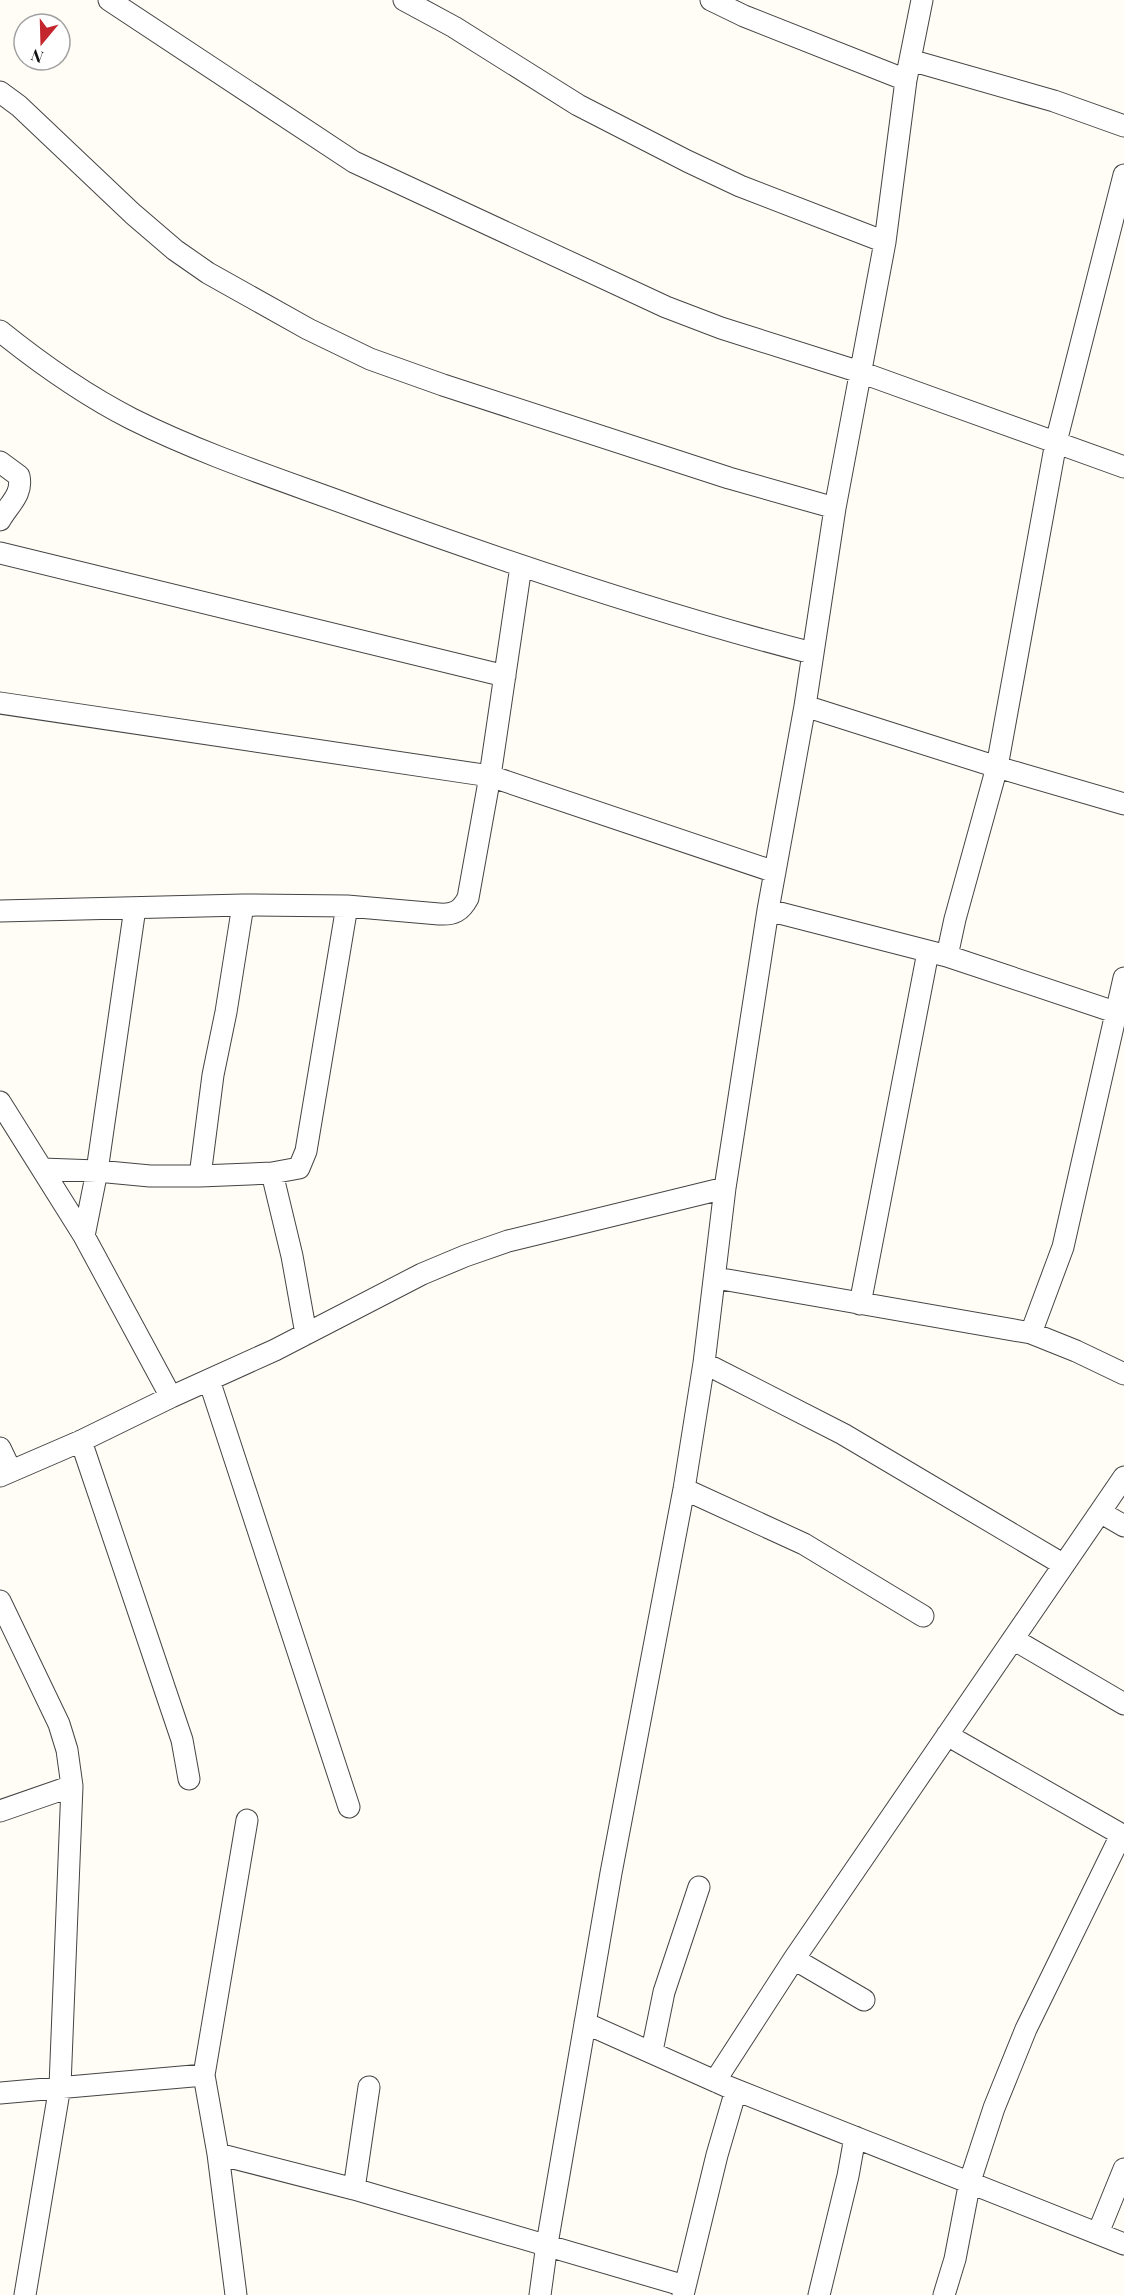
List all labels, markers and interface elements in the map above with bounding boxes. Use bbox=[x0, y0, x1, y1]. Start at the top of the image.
north arrow bbox=[12, 12, 72, 72]
text: N bbox=[28, 45, 46, 68]

